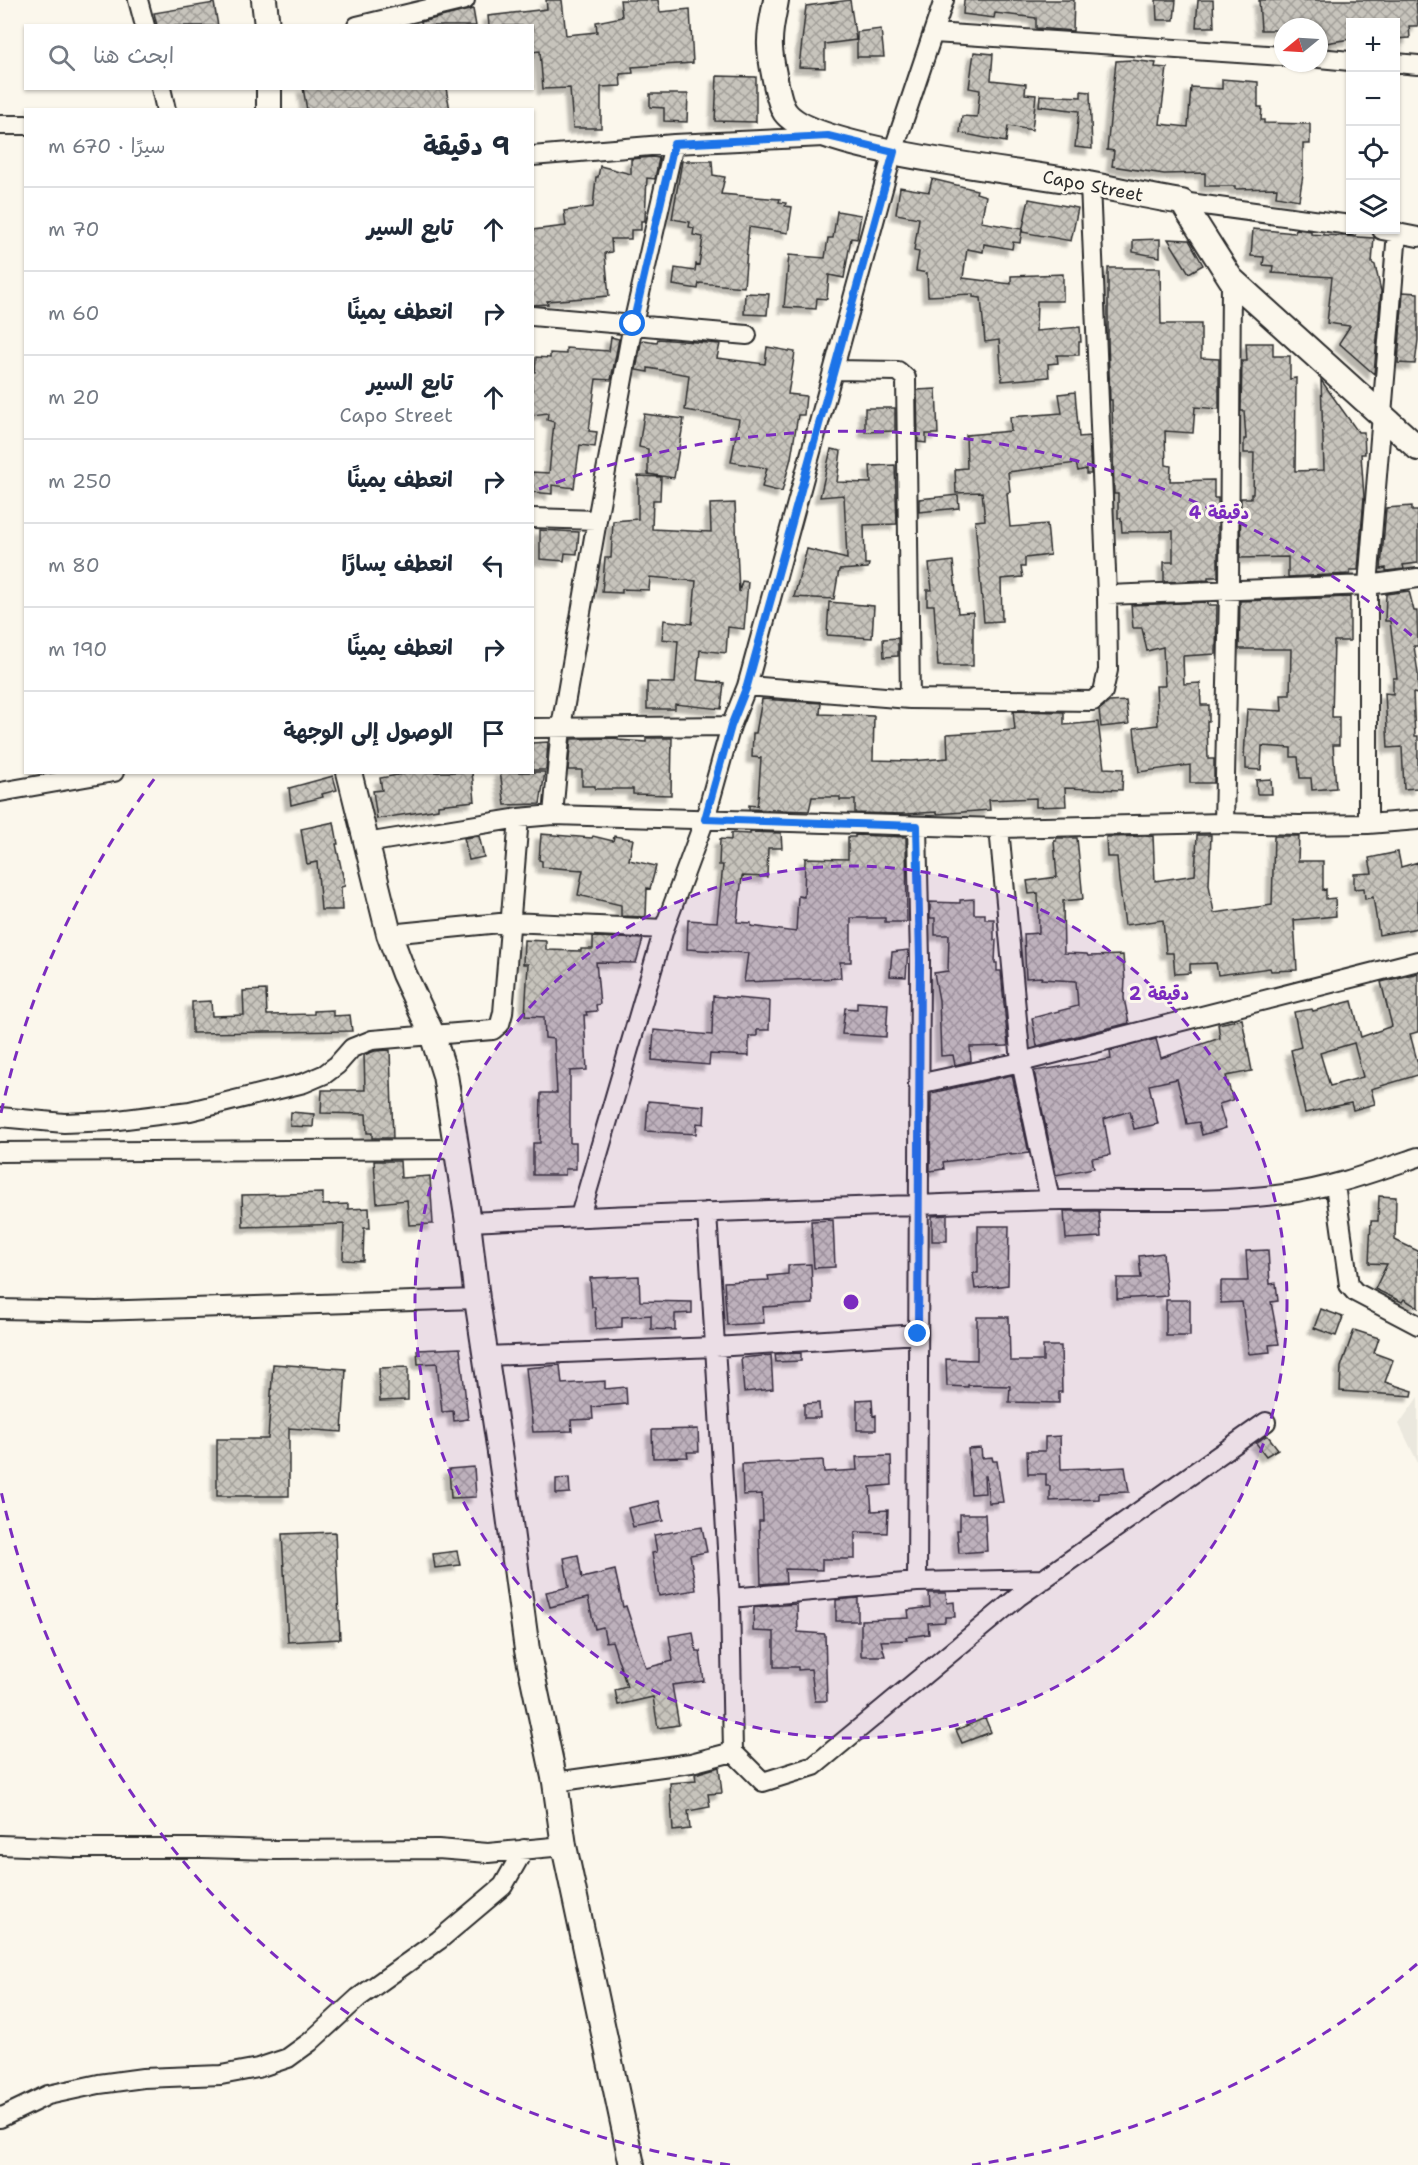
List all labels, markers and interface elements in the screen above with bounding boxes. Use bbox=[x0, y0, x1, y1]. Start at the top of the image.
north arrow bbox=[1274, 18, 1328, 72]
map controls bbox=[1346, 18, 1400, 234]
button: + bbox=[1346, 18, 1400, 72]
search box bbox=[24, 24, 534, 90]
icon: search bbox=[45, 41, 78, 74]
text: ابحث هنا bbox=[93, 41, 174, 70]
button: − bbox=[1346, 72, 1400, 126]
button: locate bbox=[1346, 126, 1400, 180]
text: 9 دقيقة bbox=[423, 128, 510, 163]
text: سيرًا · 670 m bbox=[48, 133, 165, 159]
street label: Capo Street bbox=[1041, 164, 1146, 208]
button: layers bbox=[1346, 180, 1400, 234]
text: تابع السير bbox=[367, 213, 453, 242]
icon: ahead bbox=[477, 213, 510, 246]
text: 70 m bbox=[48, 216, 100, 242]
text: انعطف يمينًا bbox=[347, 297, 453, 326]
icon: right bbox=[477, 297, 510, 330]
text: 60 m bbox=[48, 300, 100, 326]
route start bbox=[619, 310, 645, 336]
text: تابع السير bbox=[367, 368, 453, 397]
icon: ahead bbox=[477, 381, 510, 414]
text: 20 m bbox=[48, 384, 99, 410]
text: Capo Street bbox=[340, 402, 453, 428]
text: انعطف يمينًا bbox=[347, 465, 453, 494]
icon: right bbox=[477, 465, 510, 498]
text: 250 m bbox=[48, 468, 112, 494]
text: 4 دقيقة bbox=[1189, 501, 1249, 525]
text: انعطف يسارًا bbox=[341, 549, 453, 578]
icon: left bbox=[477, 549, 510, 582]
text: 80 m bbox=[48, 552, 100, 578]
text: انعطف يمينًا bbox=[347, 633, 453, 662]
icon: right bbox=[477, 633, 510, 666]
text: 190 m bbox=[48, 636, 107, 662]
text: الوصول إلى الوجهة bbox=[283, 717, 453, 746]
icon: arrive bbox=[477, 717, 510, 750]
text: 2 دقيقة bbox=[1129, 982, 1189, 1006]
centre of rings bbox=[841, 1292, 861, 1312]
route end bbox=[904, 1320, 930, 1346]

